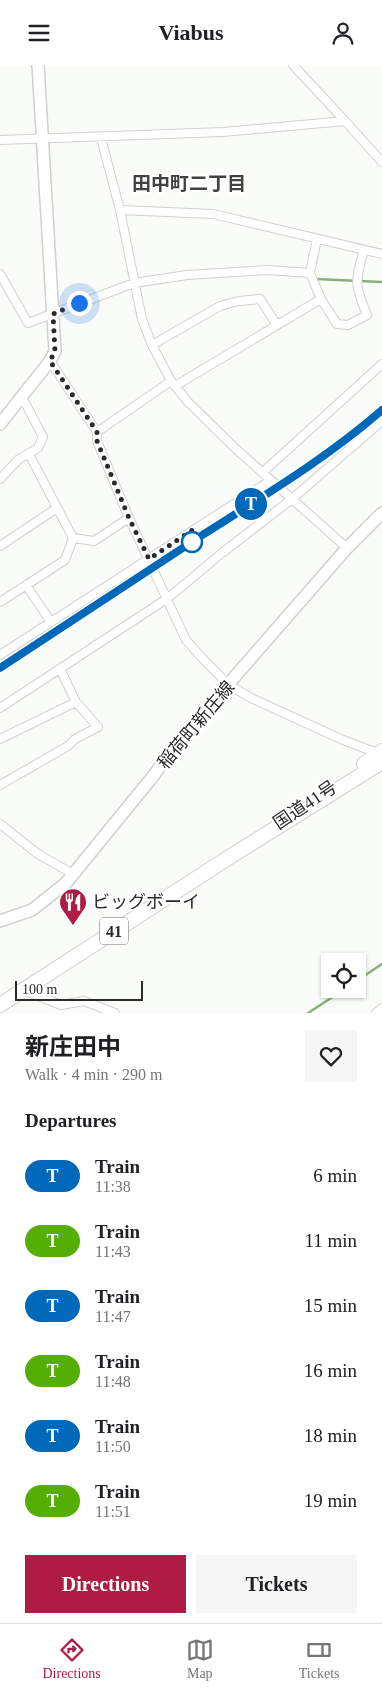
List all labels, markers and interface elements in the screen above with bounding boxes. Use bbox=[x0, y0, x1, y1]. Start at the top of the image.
icon: menu bbox=[25, 19, 53, 47]
icon: person bbox=[329, 19, 357, 47]
text: Viabus bbox=[158, 20, 224, 45]
district label: 田中町二丁目 bbox=[132, 173, 246, 194]
your location bbox=[67, 291, 92, 316]
line badge: T bbox=[235, 488, 267, 520]
text: T bbox=[245, 494, 257, 514]
unlabelled marker bbox=[181, 531, 203, 553]
street label: 稲荷町新庄線 bbox=[154, 677, 238, 773]
street label: 国道41号 bbox=[270, 777, 340, 833]
restaurant icon: ビッグボーイ bbox=[58, 887, 88, 926]
place label: ビッグボーイ bbox=[92, 892, 200, 912]
road number: 41 bbox=[100, 917, 128, 944]
map controls bbox=[321, 953, 366, 998]
button: locate bbox=[321, 953, 366, 998]
scale bar bbox=[15, 978, 142, 1001]
text: 100 m bbox=[22, 982, 57, 997]
button: heart bbox=[305, 1030, 357, 1082]
text: 新庄田中 bbox=[25, 1034, 121, 1060]
text: Walk · 4 min · 290 m bbox=[25, 1066, 162, 1083]
text: Departures bbox=[25, 1110, 116, 1131]
text: Train bbox=[95, 1156, 140, 1177]
text: 6 min bbox=[313, 1165, 357, 1186]
text: T bbox=[46, 1166, 59, 1186]
text: 11:38 bbox=[95, 1178, 131, 1195]
text: Train bbox=[95, 1221, 140, 1242]
text: 11 min bbox=[304, 1230, 357, 1251]
text: T bbox=[46, 1231, 59, 1251]
text: 11:43 bbox=[95, 1243, 131, 1260]
text: Train bbox=[95, 1286, 140, 1307]
text: 15 min bbox=[304, 1295, 357, 1316]
text: T bbox=[46, 1296, 59, 1316]
text: 11:47 bbox=[95, 1308, 131, 1325]
text: Train bbox=[95, 1351, 140, 1372]
text: 16 min bbox=[304, 1360, 357, 1381]
text: T bbox=[46, 1361, 59, 1381]
text: 11:48 bbox=[95, 1373, 131, 1390]
text: Train bbox=[95, 1416, 140, 1437]
text: 18 min bbox=[304, 1425, 357, 1446]
text: T bbox=[46, 1426, 59, 1446]
text: 11:50 bbox=[95, 1438, 131, 1455]
text: Train bbox=[95, 1481, 140, 1502]
text: 19 min bbox=[304, 1490, 357, 1511]
text: T bbox=[46, 1491, 59, 1511]
text: 11:51 bbox=[95, 1503, 131, 1520]
button: Directions bbox=[25, 1555, 186, 1613]
button: Tickets bbox=[196, 1555, 357, 1613]
tab: Directions bbox=[42, 1636, 101, 1682]
tab: Map bbox=[186, 1636, 214, 1682]
tab: Tickets bbox=[299, 1636, 340, 1682]

